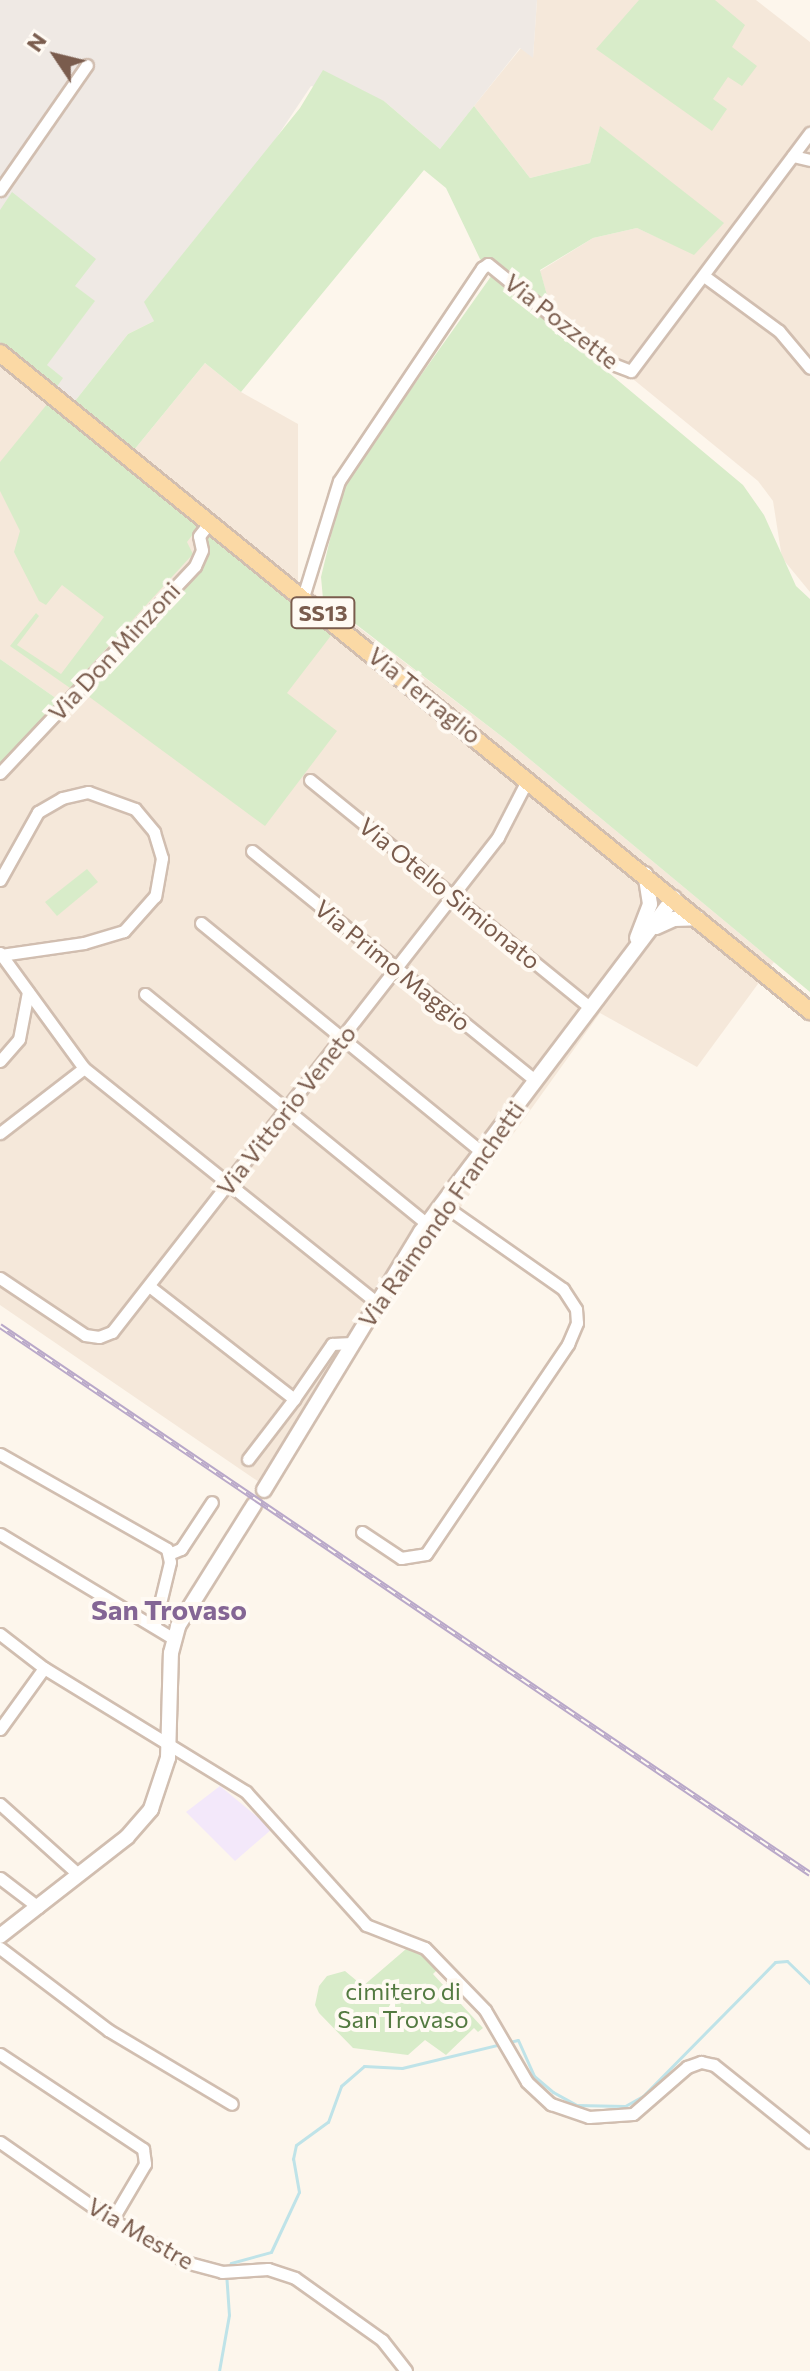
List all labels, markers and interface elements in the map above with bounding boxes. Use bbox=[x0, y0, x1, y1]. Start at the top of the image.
north arrow bbox=[16, 16, 96, 96]
text: N bbox=[20, 27, 52, 56]
street label: Via Pozzette bbox=[499, 267, 625, 375]
street label: Via Don Minzoni bbox=[42, 576, 186, 726]
road number: SS13 bbox=[289, 595, 357, 631]
street label: Via Terraglio bbox=[363, 641, 487, 749]
street label: Via Otello Simionato bbox=[354, 811, 546, 975]
street label: Via Primo Maggio bbox=[309, 893, 477, 1037]
street label: Via Vittorio Veneto bbox=[210, 1019, 362, 1201]
street label: Via Raimondo Franchetti bbox=[352, 1095, 530, 1333]
district label: San Trovaso bbox=[91, 1592, 247, 1626]
park label: cimitero di San Trovaso bbox=[337, 1977, 469, 2033]
street label: Via Mestre bbox=[83, 2191, 199, 2275]

